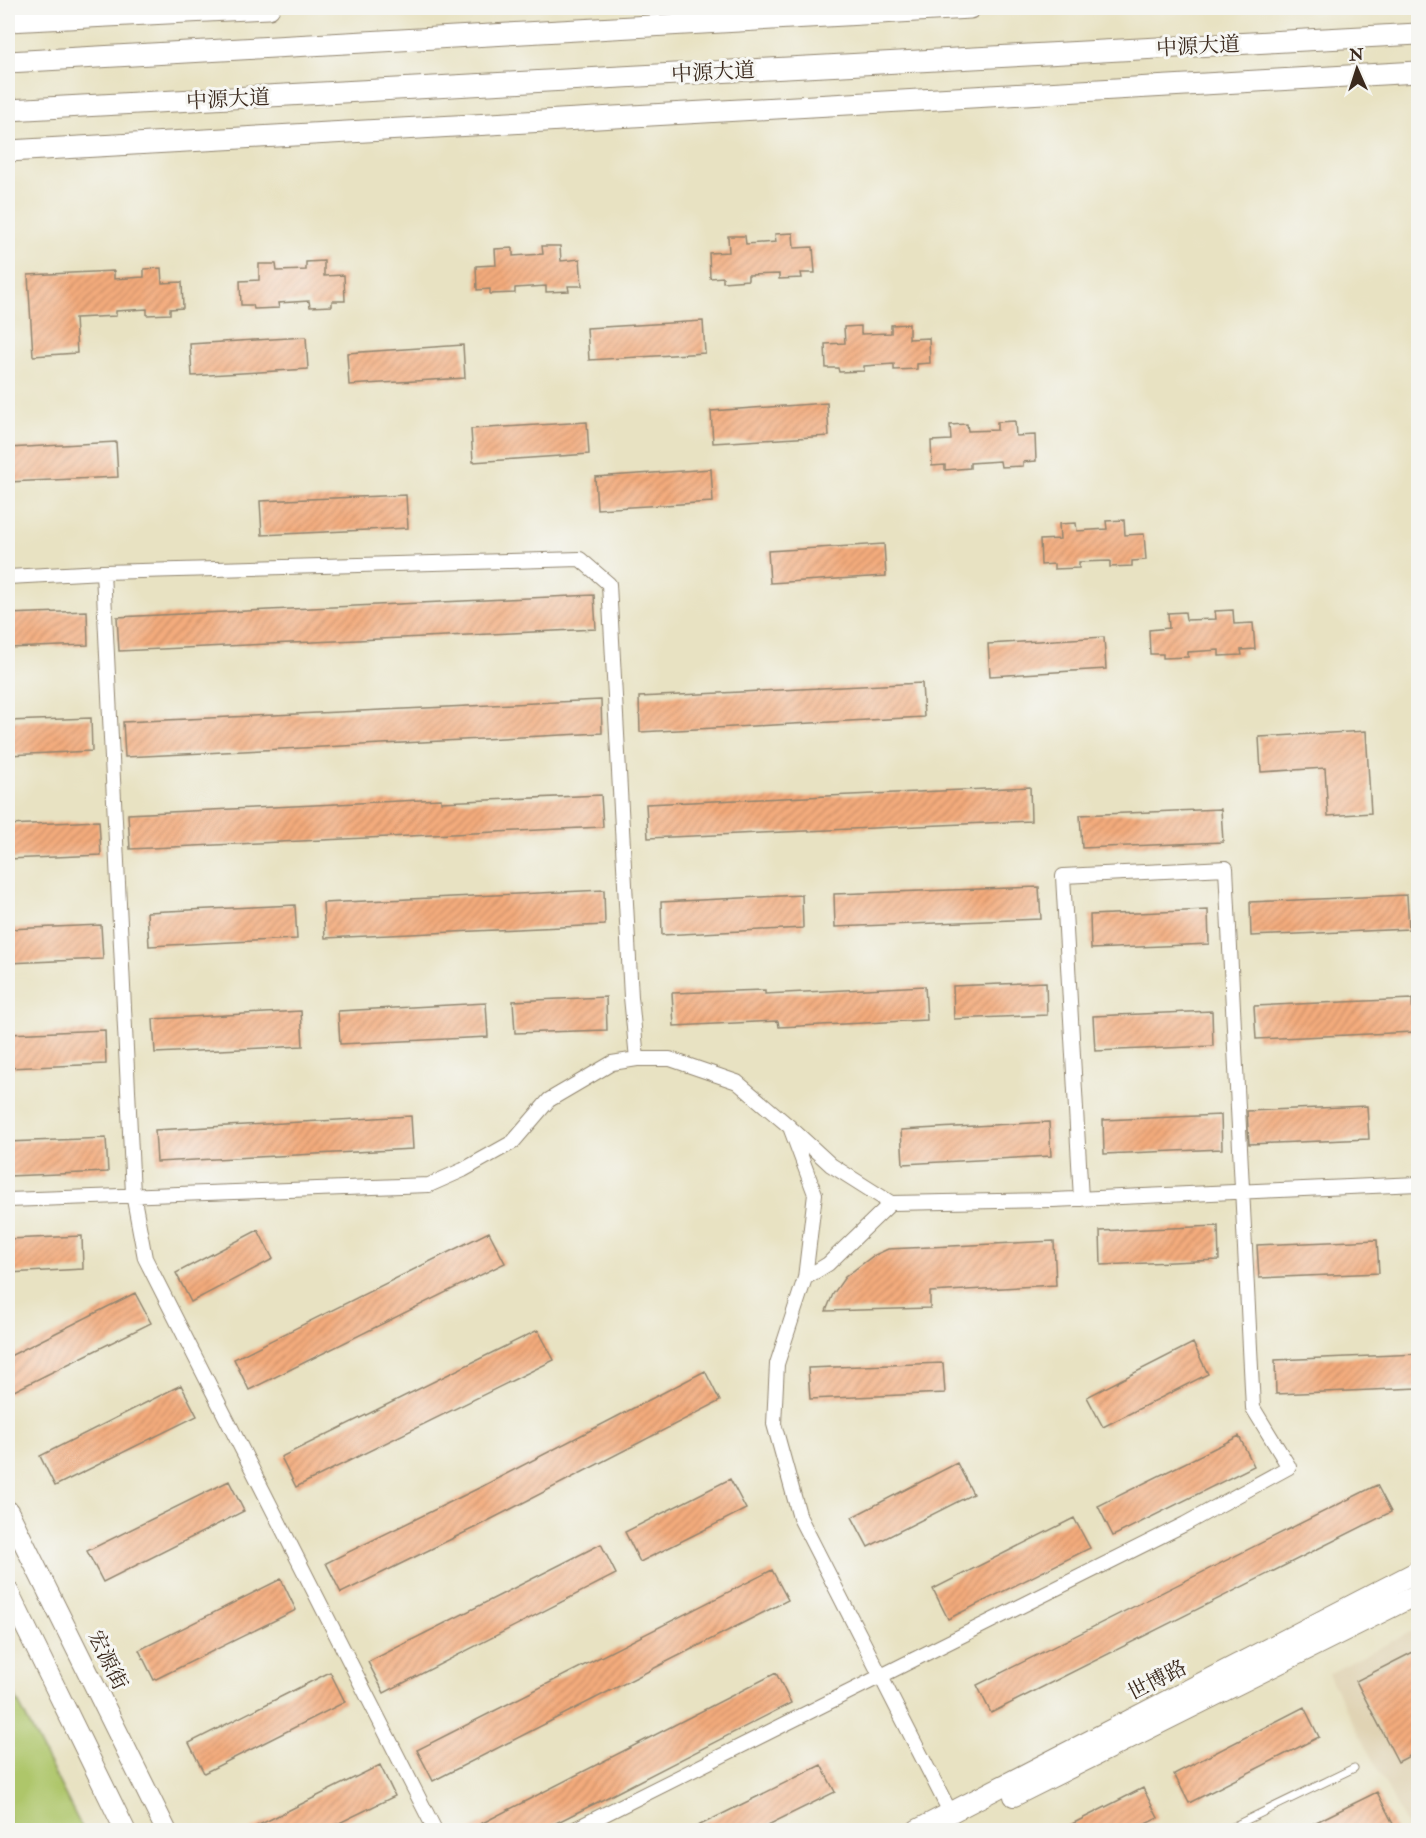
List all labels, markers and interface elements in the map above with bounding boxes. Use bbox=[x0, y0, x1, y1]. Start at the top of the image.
street label: 中源大道 bbox=[1155, 31, 1241, 62]
north arrow bbox=[1327, 39, 1387, 99]
text: N bbox=[1348, 45, 1365, 65]
street label: 中源大道 bbox=[670, 57, 756, 88]
street label: 中源大道 bbox=[185, 84, 271, 115]
street label: 宏源街 bbox=[82, 1626, 133, 1694]
street label: 世博路 bbox=[1123, 1654, 1191, 1707]

